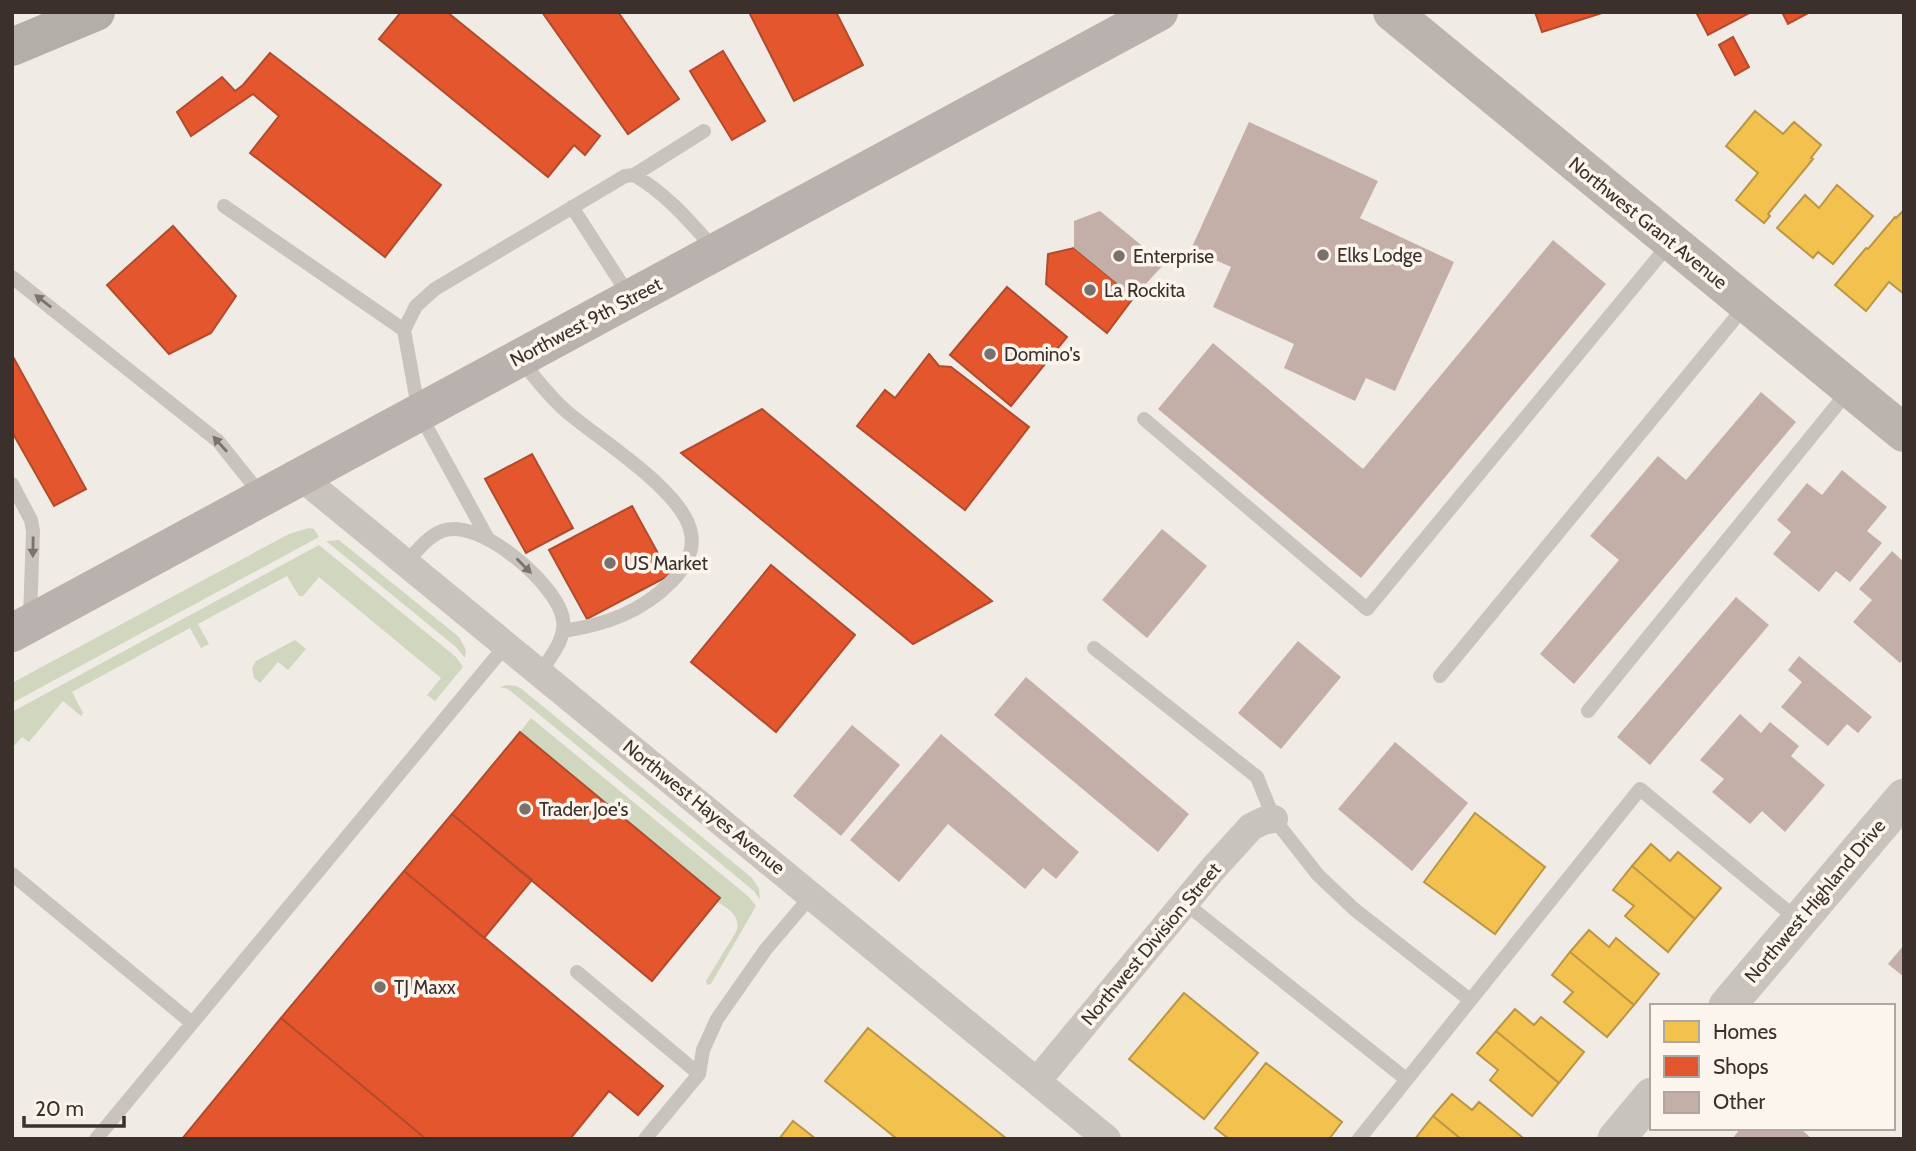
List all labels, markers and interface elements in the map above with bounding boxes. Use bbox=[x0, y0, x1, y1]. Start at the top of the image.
street label: Northwest Grant Avenue bbox=[1564, 152, 1732, 294]
place label: Elks Lodge bbox=[1337, 244, 1422, 267]
place label: Enterprise bbox=[1133, 245, 1214, 268]
marker: Elks Lodge bbox=[1315, 247, 1331, 263]
marker: Enterprise bbox=[1111, 248, 1127, 264]
street label: Northwest 9th Street bbox=[506, 272, 666, 372]
place label: La Rockita bbox=[1104, 279, 1185, 302]
marker: La Rockita bbox=[1082, 282, 1098, 298]
one-way arrow bbox=[35, 294, 53, 309]
place label: Domino's bbox=[1004, 343, 1081, 366]
marker: Domino's bbox=[982, 346, 998, 362]
one-way arrow bbox=[212, 435, 228, 453]
one-way arrow bbox=[27, 536, 39, 558]
place label: US Market bbox=[624, 552, 708, 575]
marker: US Market bbox=[602, 555, 618, 571]
one-way arrow bbox=[515, 557, 532, 574]
street label: Northwest Hayes Avenue bbox=[618, 735, 790, 880]
place label: Trader Joe's bbox=[539, 798, 629, 821]
marker: Trader Joe's bbox=[517, 801, 533, 817]
street label: Northwest Highland Drive bbox=[1740, 814, 1890, 988]
street label: Northwest Division Street bbox=[1076, 858, 1226, 1030]
place label: TJ Maxx bbox=[394, 976, 456, 999]
marker: TJ Maxx bbox=[372, 979, 388, 995]
legend bbox=[1650, 1004, 1895, 1130]
text: Homes bbox=[1713, 1019, 1777, 1044]
text: Shops bbox=[1713, 1054, 1769, 1079]
scale bar bbox=[24, 1084, 124, 1128]
text: Other bbox=[1713, 1089, 1765, 1114]
text: 20 m bbox=[35, 1096, 84, 1121]

